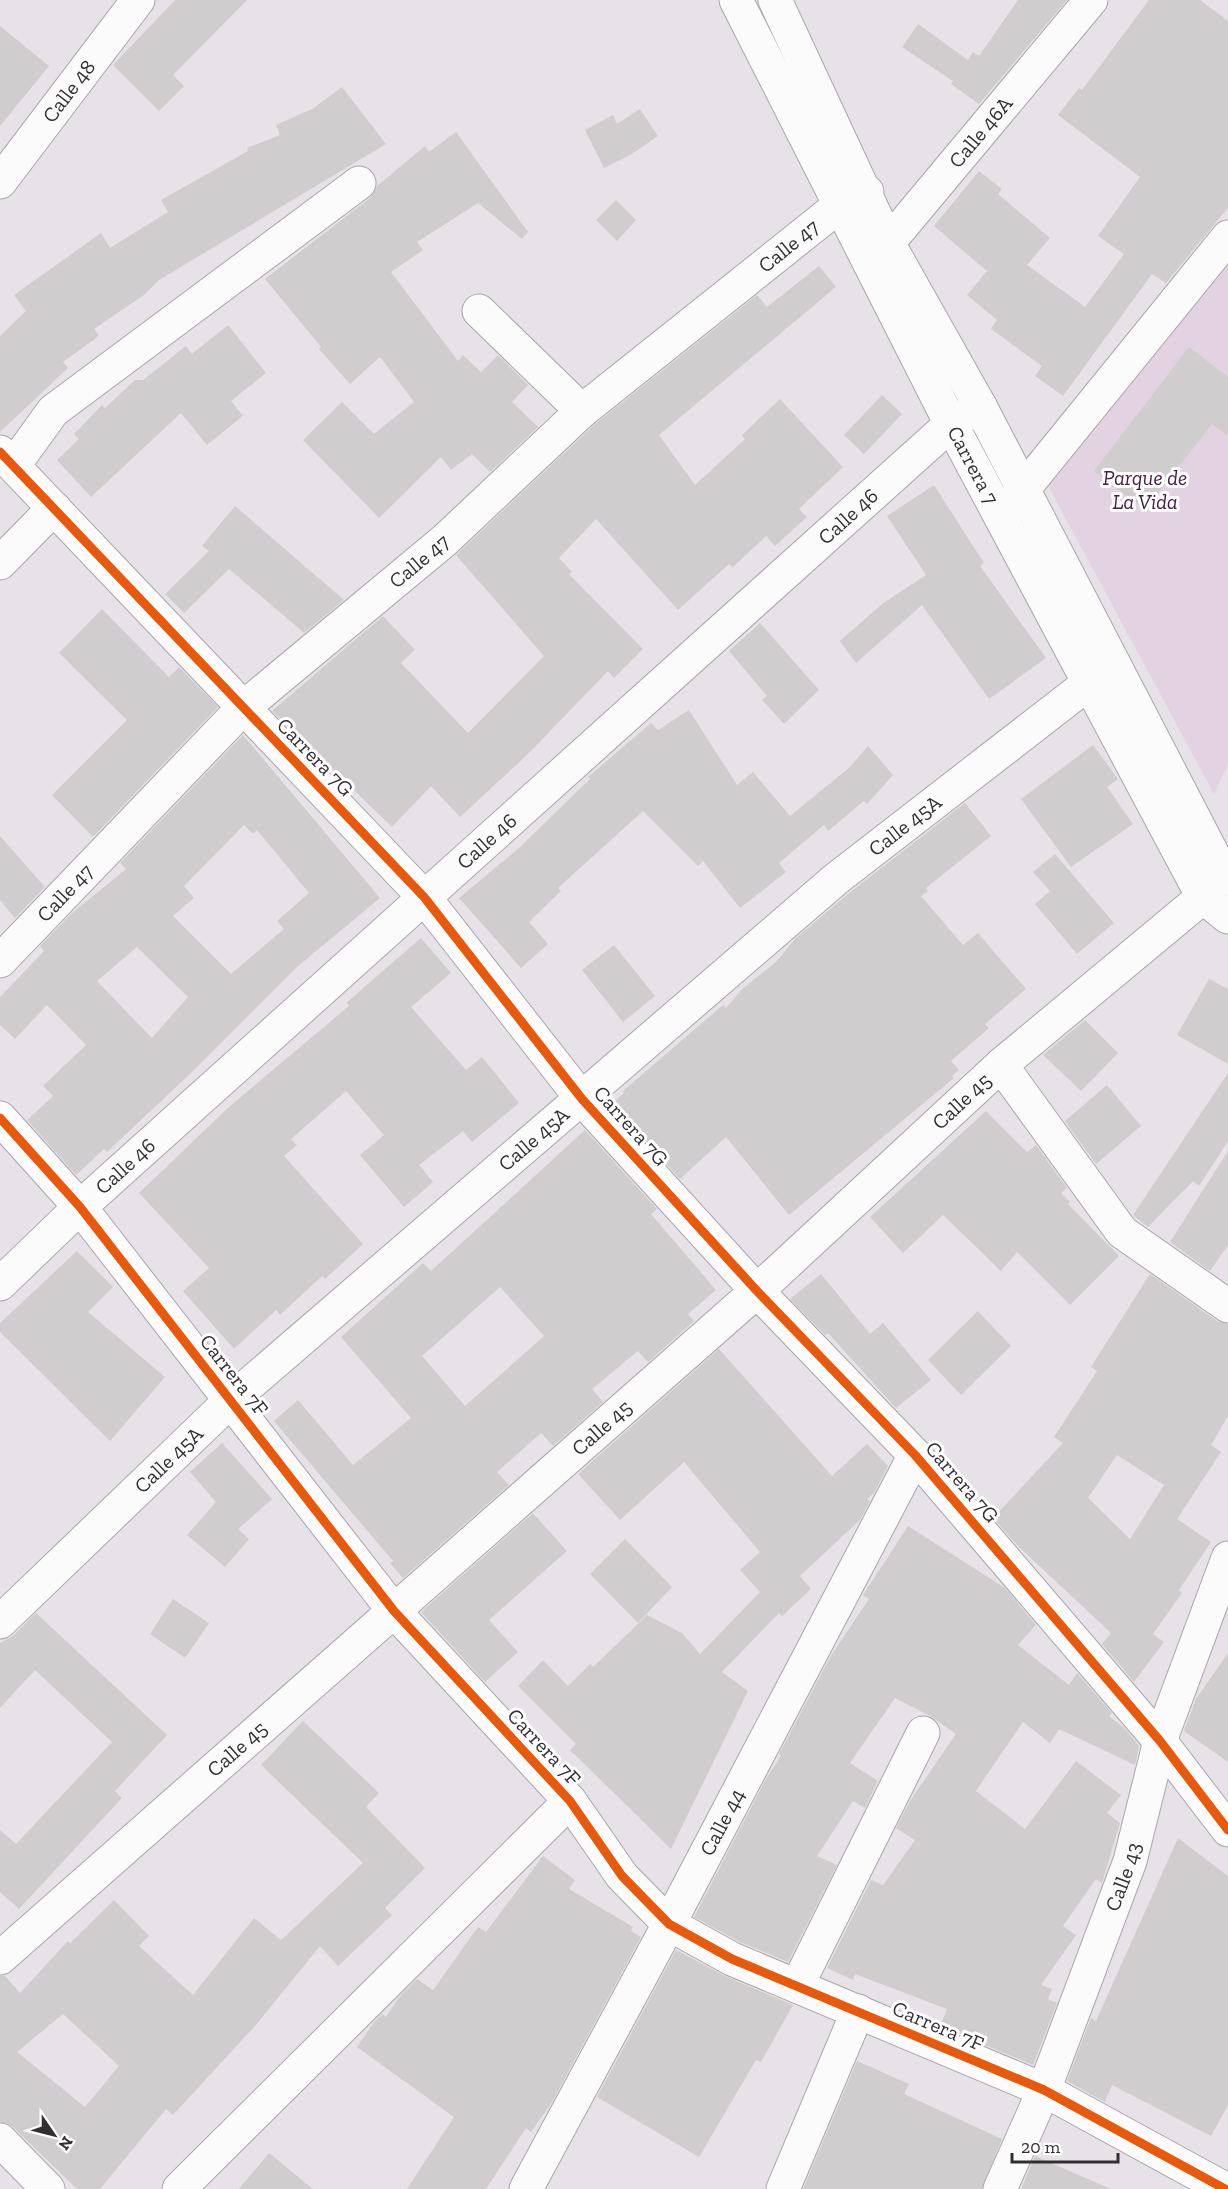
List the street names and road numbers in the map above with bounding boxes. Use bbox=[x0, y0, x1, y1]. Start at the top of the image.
street label: Calle 48 bbox=[37, 55, 100, 127]
street label: Calle 46A bbox=[943, 91, 1018, 173]
street label: Calle 47 bbox=[753, 214, 824, 278]
street label: Carrera 7 bbox=[942, 422, 1004, 508]
street label: Calle 46 bbox=[813, 483, 883, 549]
street label: Calle 47 bbox=[384, 529, 454, 593]
street label: Carrera 7G bbox=[272, 712, 359, 801]
street label: Calle 45A bbox=[863, 789, 946, 861]
street label: Calle 46 bbox=[451, 808, 522, 874]
street label: Calle 47 bbox=[31, 859, 98, 927]
street label: Calle 45 bbox=[927, 1067, 996, 1135]
street label: Carrera 7G bbox=[589, 1080, 674, 1171]
street label: Calle 45A bbox=[493, 1101, 574, 1176]
street label: Calle 46 bbox=[90, 1132, 160, 1199]
street label: Carrera 7F bbox=[195, 1329, 274, 1421]
street label: Calle 45 bbox=[566, 1394, 637, 1460]
street label: Calle 45A bbox=[129, 1421, 208, 1498]
street label: Carrera 7G bbox=[920, 1436, 1004, 1527]
street label: Carrera 7F bbox=[502, 1703, 587, 1791]
street label: Calle 45 bbox=[202, 1716, 272, 1782]
street label: Calle 44 bbox=[694, 1784, 750, 1860]
street label: Calle 43 bbox=[1099, 1840, 1146, 1914]
street label: Carrera 7F bbox=[889, 1995, 988, 2056]

